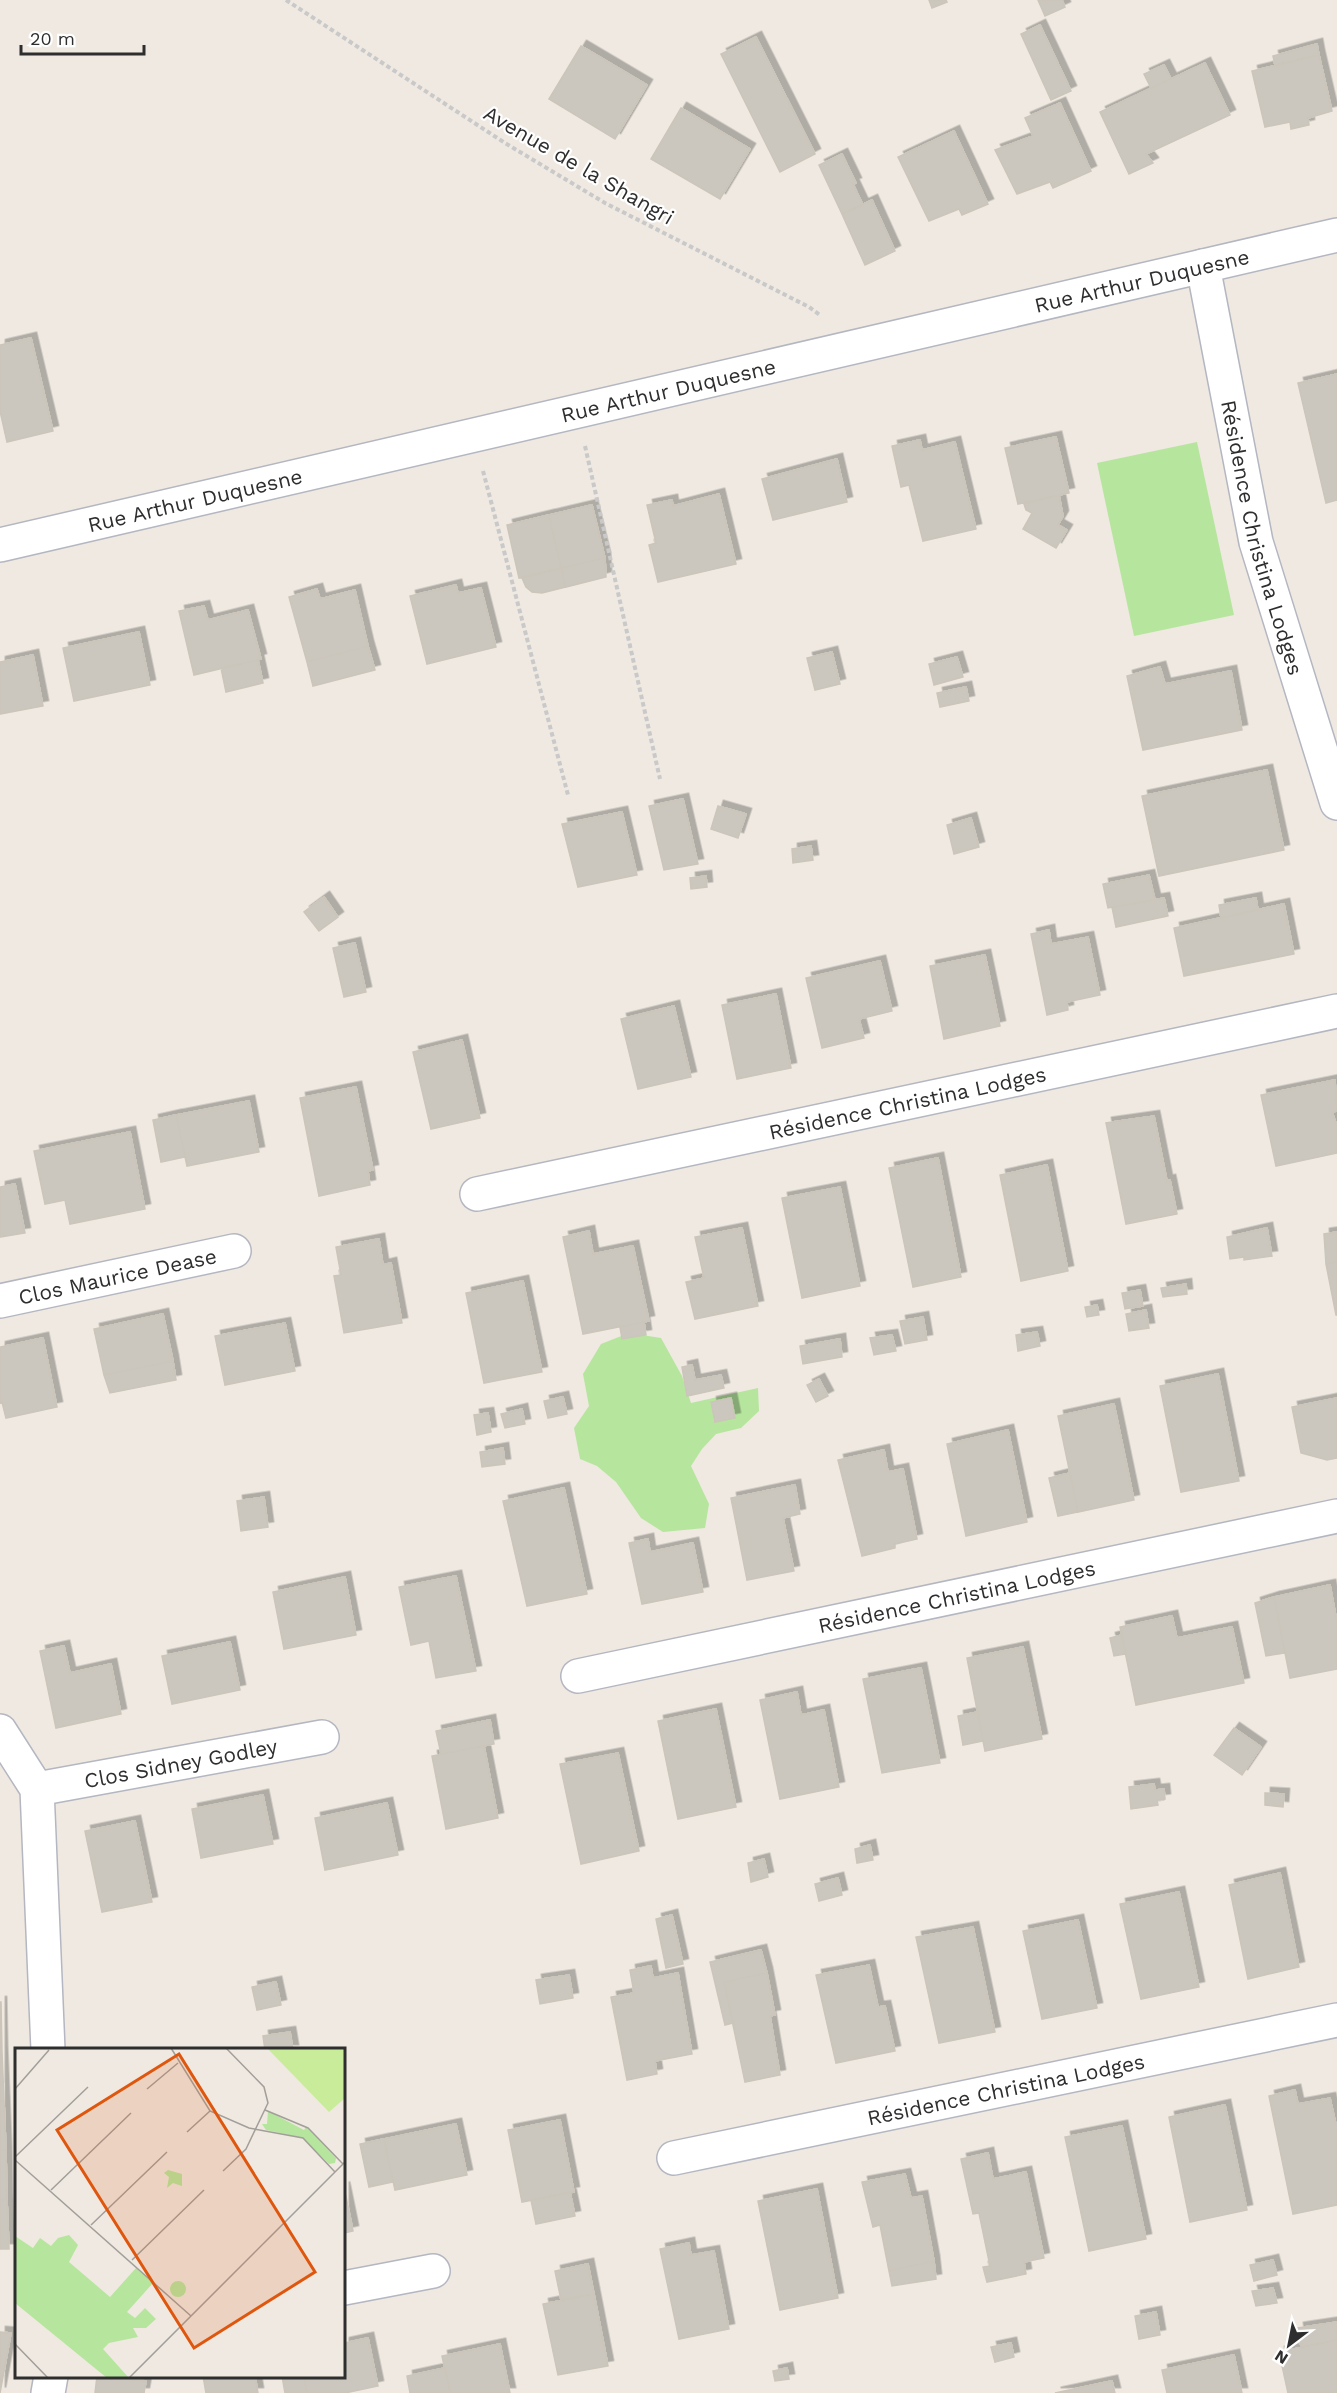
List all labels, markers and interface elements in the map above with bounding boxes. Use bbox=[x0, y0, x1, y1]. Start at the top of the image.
scale bar bbox=[21, 18, 144, 56]
text: 20 m bbox=[30, 28, 75, 49]
street label: Avenue de la Shangri bbox=[479, 100, 679, 230]
street label: Rue Arthur Duquesne bbox=[1032, 243, 1252, 317]
street label: Rue Arthur Duquesne bbox=[558, 353, 778, 427]
street label: Résidence Christina Lodges bbox=[1216, 398, 1309, 678]
street label: Rue Arthur Duquesne bbox=[85, 463, 305, 537]
street label: Résidence Christina Lodges bbox=[766, 1061, 1048, 1144]
street label: Clos Maurice Dease bbox=[16, 1243, 219, 1309]
street label: Résidence Christina Lodges bbox=[816, 1555, 1098, 1638]
street label: Clos Sidney Godley bbox=[82, 1733, 279, 1793]
inset map bbox=[15, 2048, 345, 2378]
street label: Résidence Christina Lodges bbox=[865, 2048, 1147, 2130]
north arrow bbox=[1259, 2315, 1319, 2375]
text: N bbox=[1271, 2346, 1291, 2368]

